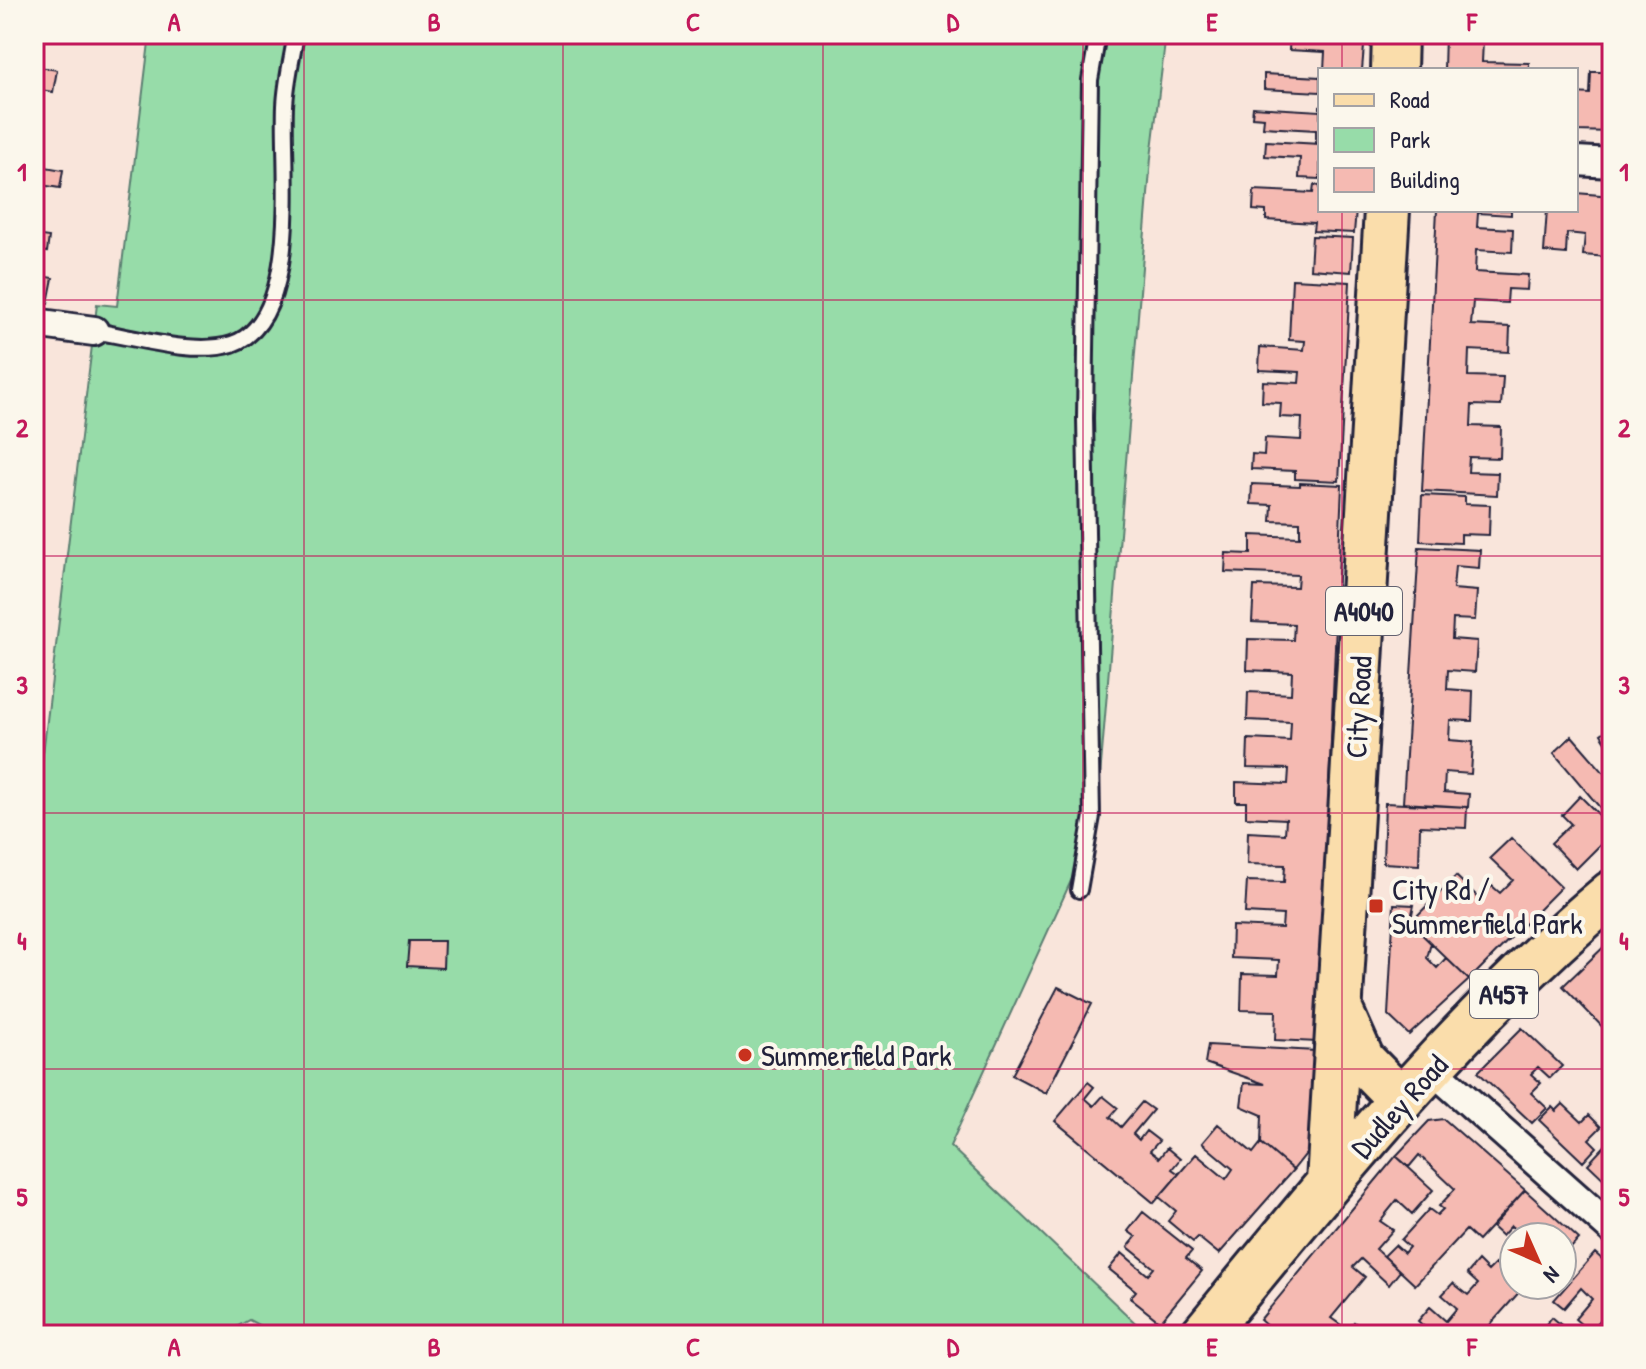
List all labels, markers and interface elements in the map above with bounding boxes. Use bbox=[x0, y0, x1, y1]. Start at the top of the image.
text: A bbox=[168, 4, 181, 39]
text: B bbox=[427, 4, 441, 39]
text: C bbox=[686, 4, 700, 39]
text: D bbox=[947, 4, 960, 39]
text: E bbox=[1206, 4, 1218, 39]
text: F bbox=[1466, 4, 1478, 39]
legend bbox=[1318, 68, 1578, 212]
text: Road bbox=[1390, 83, 1429, 115]
text: Park bbox=[1390, 123, 1430, 155]
text: 1 bbox=[17, 154, 27, 189]
text: 1 bbox=[1619, 154, 1629, 189]
text: Building bbox=[1390, 163, 1460, 195]
text: 2 bbox=[16, 410, 29, 445]
text: 2 bbox=[1618, 410, 1631, 445]
road number: A4040 bbox=[1326, 587, 1402, 635]
street label: City Road bbox=[1335, 655, 1381, 759]
text: 3 bbox=[16, 667, 28, 702]
text: 3 bbox=[1618, 667, 1630, 702]
place label: City Rd / Summerfield Park bbox=[1392, 869, 1583, 943]
marker: City Rd / Summerfield Park bbox=[1367, 897, 1385, 915]
text: 4 bbox=[17, 923, 27, 958]
text: 4 bbox=[1619, 923, 1629, 958]
road number: A457 bbox=[1470, 970, 1538, 1018]
place label: Summerfield Park bbox=[761, 1035, 952, 1075]
street label: Dudley Road bbox=[1342, 1045, 1456, 1166]
marker: Summerfield Park bbox=[736, 1046, 754, 1064]
text: 5 bbox=[17, 1179, 28, 1214]
text: 5 bbox=[1619, 1179, 1630, 1214]
north arrow bbox=[1498, 1221, 1578, 1301]
text: N bbox=[1537, 1260, 1567, 1290]
text: A bbox=[168, 1329, 181, 1364]
text: B bbox=[427, 1329, 441, 1364]
text: C bbox=[686, 1329, 700, 1364]
text: D bbox=[947, 1329, 960, 1364]
text: E bbox=[1206, 1329, 1218, 1364]
text: F bbox=[1466, 1329, 1478, 1364]

